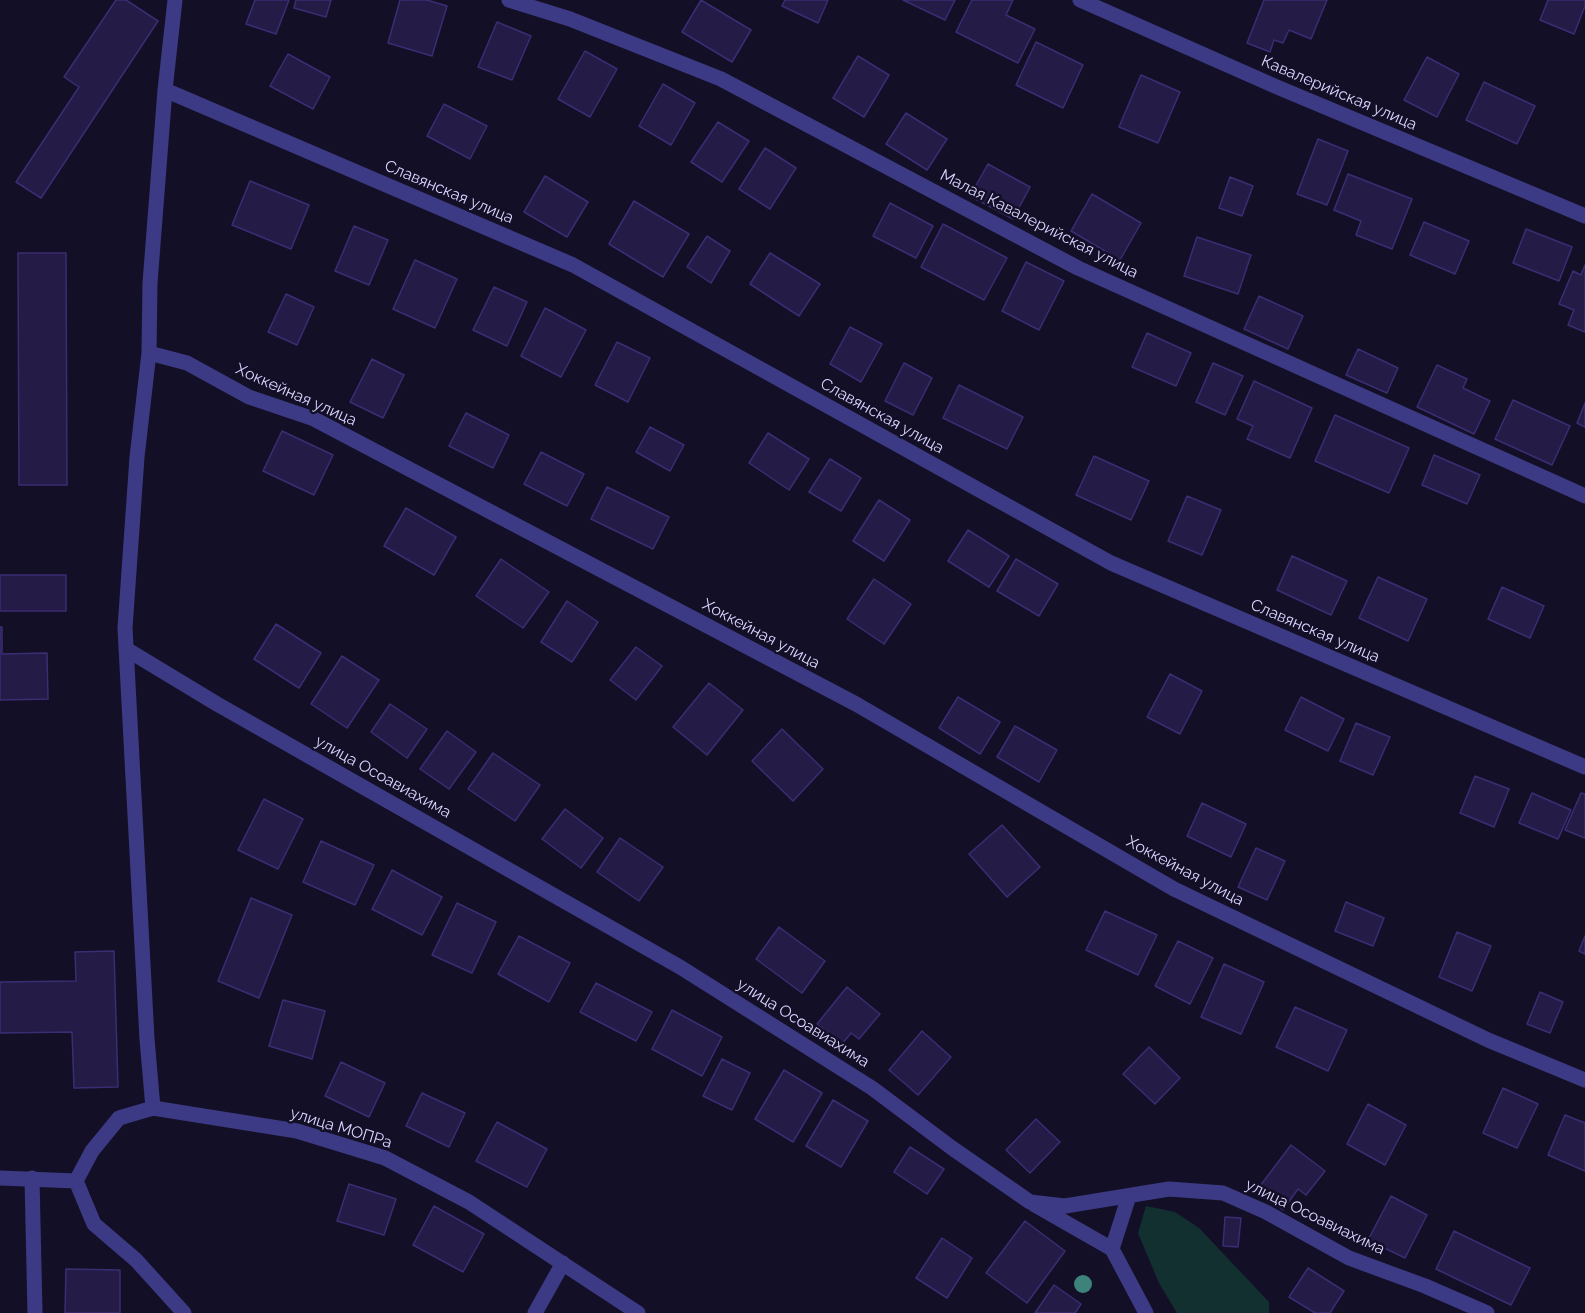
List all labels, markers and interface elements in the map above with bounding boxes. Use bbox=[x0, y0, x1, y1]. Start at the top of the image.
street label: Кавалерийская улица bbox=[1258, 52, 1420, 134]
street label: Славянская улица bbox=[382, 156, 516, 228]
street label: Малая Кавалерийская улица bbox=[937, 166, 1141, 282]
street label: Хоккейная улица bbox=[233, 360, 359, 430]
street label: Славянская улица bbox=[817, 374, 947, 458]
street label: Хоккейная улица bbox=[699, 595, 823, 673]
street label: Славянская улица bbox=[1248, 595, 1382, 667]
street label: улица Осоавиахима bbox=[312, 732, 454, 822]
street label: Хоккейная улица bbox=[1123, 832, 1247, 910]
street label: улица Осоавиахима bbox=[733, 974, 873, 1072]
street label: улица МОПРа bbox=[288, 1103, 394, 1153]
street label: улица Осоавиахима bbox=[1242, 1175, 1388, 1259]

